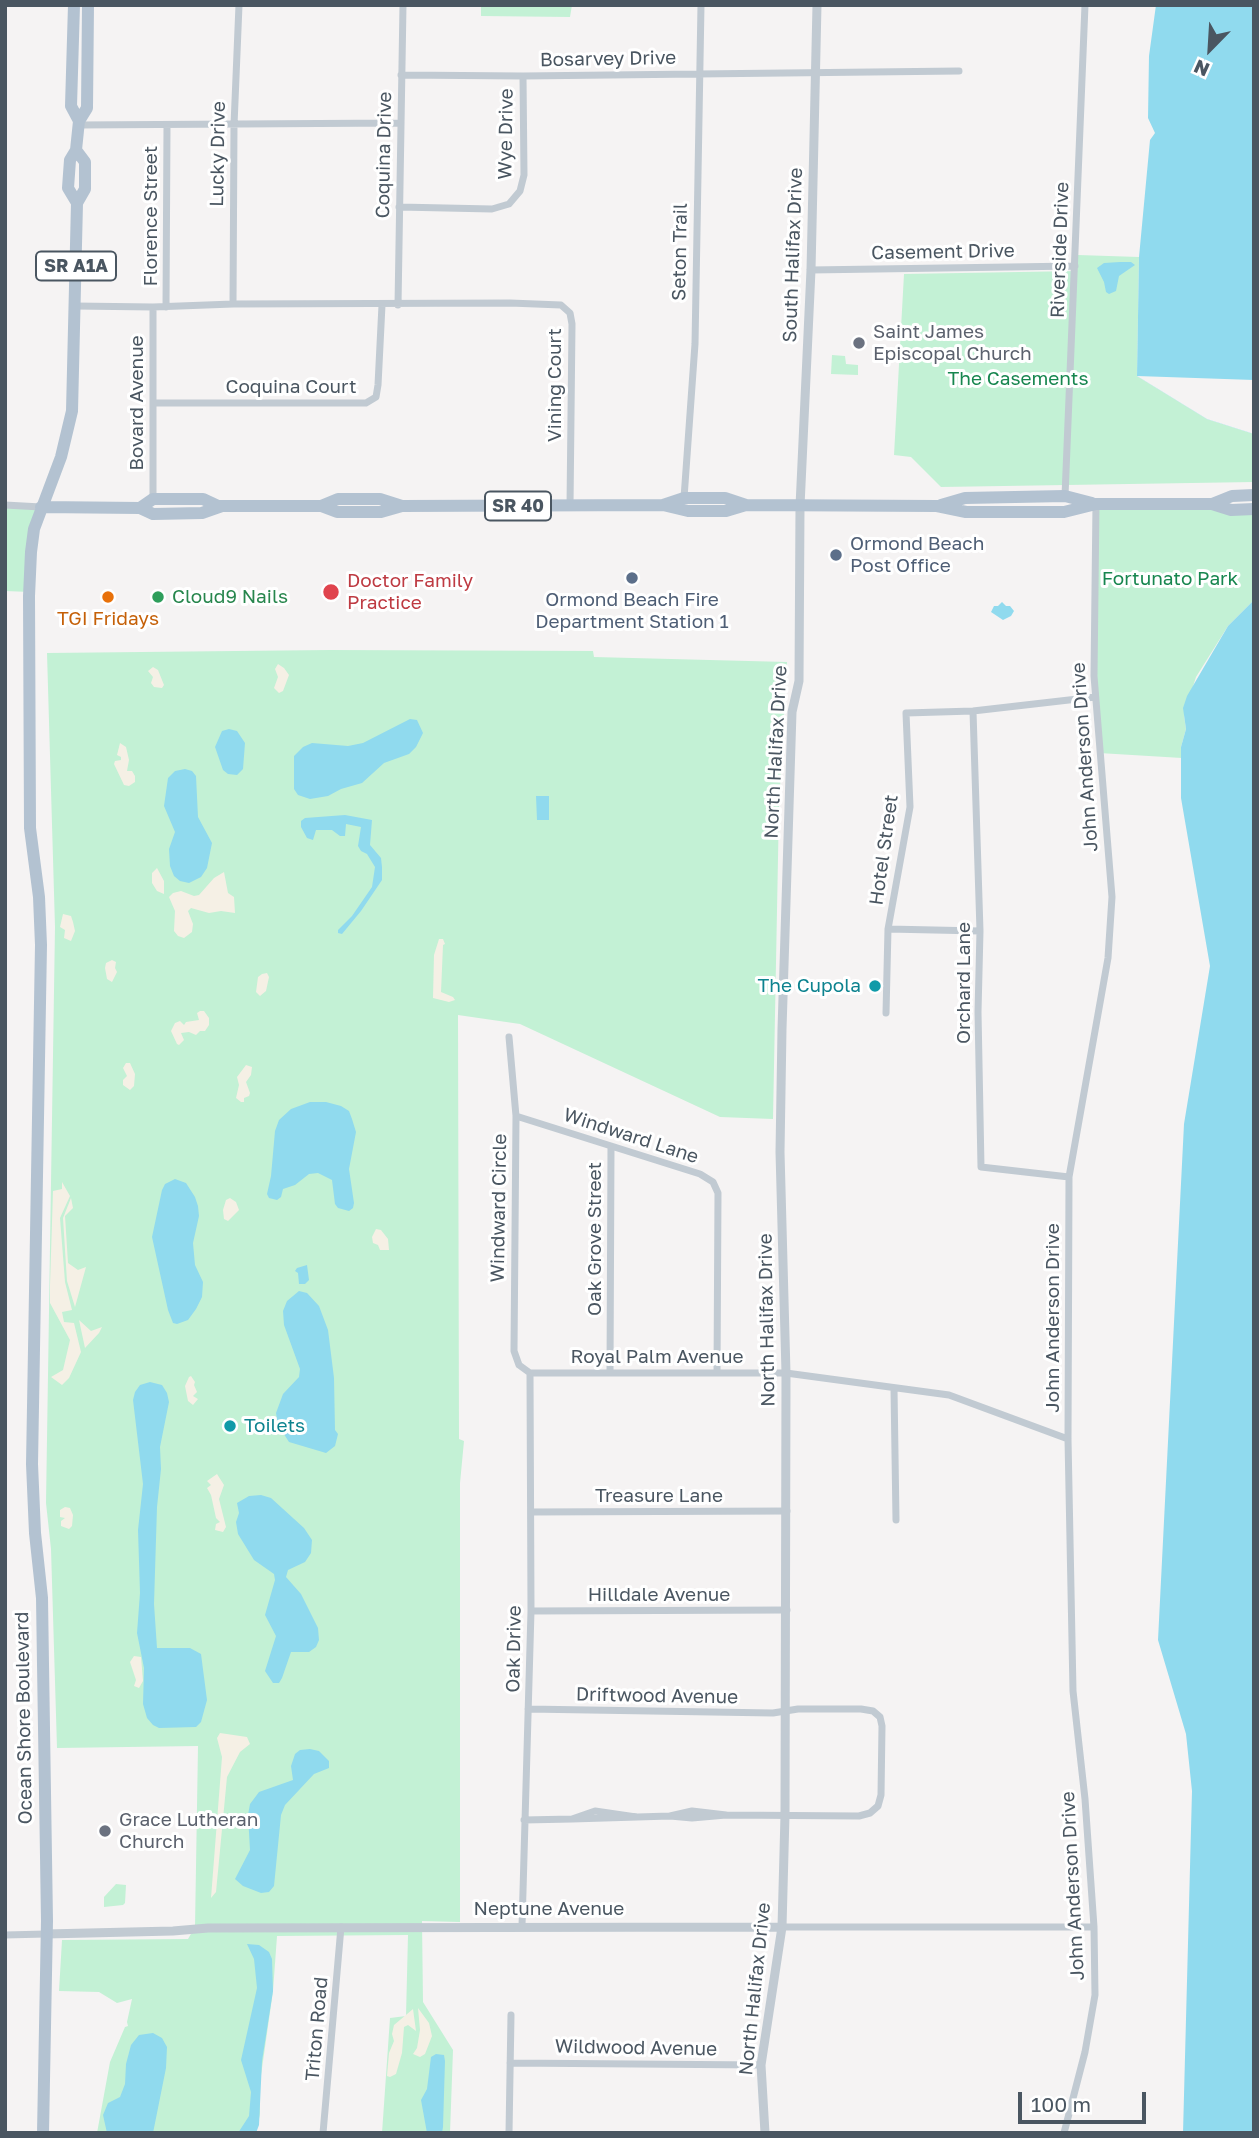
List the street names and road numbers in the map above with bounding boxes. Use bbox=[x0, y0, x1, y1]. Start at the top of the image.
street label: Bosarvey Drive bbox=[540, 46, 676, 72]
street label: Wye Drive bbox=[494, 88, 518, 180]
street label: Coquina Drive bbox=[371, 91, 397, 219]
street label: Lucky Drive bbox=[206, 101, 230, 207]
street label: Florence Street bbox=[140, 146, 162, 286]
street label: South Halifax Drive bbox=[779, 167, 807, 343]
street label: Riverside Drive bbox=[1046, 181, 1074, 319]
street label: Seton Trail bbox=[668, 203, 692, 301]
street label: Casement Drive bbox=[871, 239, 1015, 265]
road number: SR A1A bbox=[36, 252, 116, 280]
street label: Vining Court bbox=[544, 328, 566, 442]
street label: Bovard Avenue bbox=[126, 335, 148, 471]
street label: Coquina Court bbox=[226, 376, 356, 398]
road number: SR 40 bbox=[485, 492, 551, 520]
street label: John Anderson Drive bbox=[1067, 662, 1103, 852]
street label: North Halifax Drive bbox=[760, 665, 792, 839]
street label: Hotel Street bbox=[865, 793, 903, 907]
street label: Orchard Lane bbox=[953, 922, 975, 1044]
street label: Windward Lane bbox=[561, 1103, 701, 1169]
street label: Windward Circle bbox=[486, 1134, 512, 1282]
street label: Oak Grove Street bbox=[584, 1162, 606, 1316]
street label: John Anderson Drive bbox=[1042, 1223, 1064, 1413]
street label: North Halifax Drive bbox=[754, 1233, 780, 1407]
street label: Royal Palm Avenue bbox=[570, 1346, 744, 1368]
street label: Treasure Lane bbox=[595, 1485, 723, 1507]
street label: Hilldale Avenue bbox=[588, 1584, 730, 1606]
street label: Oak Drive bbox=[502, 1605, 526, 1693]
street label: Ocean Shore Boulevard bbox=[11, 1611, 37, 1825]
street label: Driftwood Avenue bbox=[576, 1683, 738, 1709]
street label: John Anderson Drive bbox=[1057, 1791, 1089, 1981]
street label: Neptune Avenue bbox=[474, 1898, 624, 1920]
street label: North Halifax Drive bbox=[735, 1901, 775, 2077]
street label: Triton Road bbox=[301, 1976, 333, 2082]
street label: Wildwood Avenue bbox=[555, 2035, 717, 2061]

